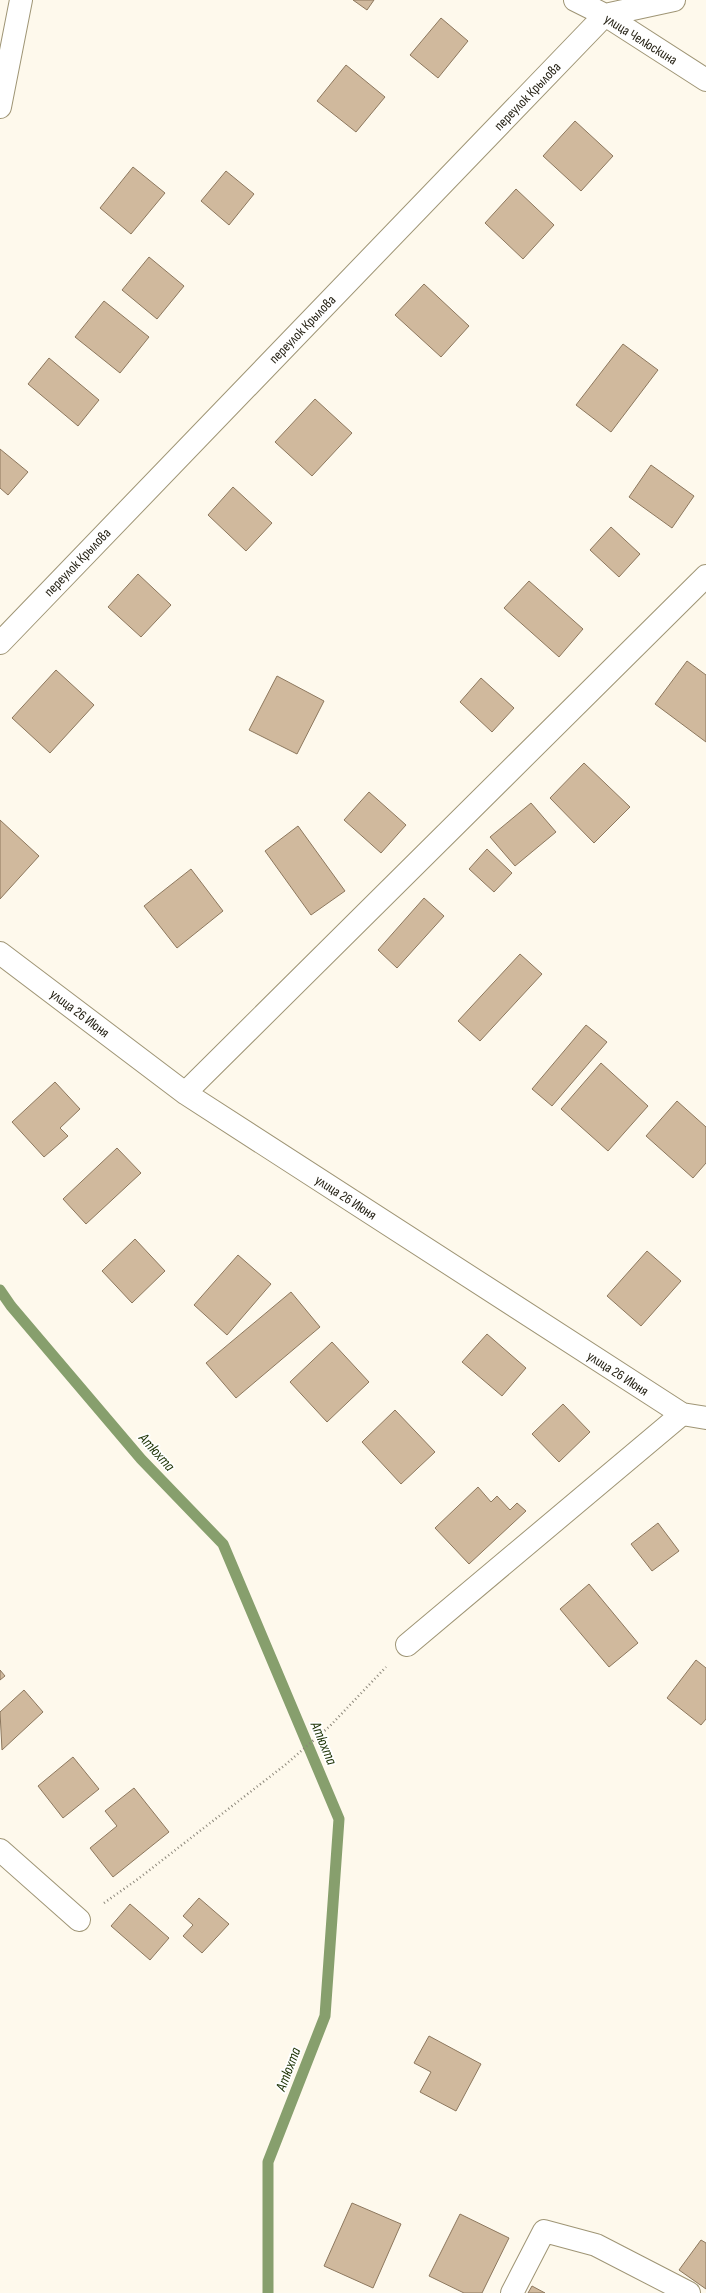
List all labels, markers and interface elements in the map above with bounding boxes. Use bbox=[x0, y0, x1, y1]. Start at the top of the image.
street label: улица Челюскина bbox=[601, 10, 680, 69]
street label: переулок Крылова bbox=[490, 59, 564, 134]
street label: переулок Крылова bbox=[265, 292, 339, 367]
street label: переулок Крылова bbox=[40, 525, 114, 600]
street label: улица 26 Июня bbox=[47, 986, 113, 1041]
street label: улица 26 Июня bbox=[312, 1171, 380, 1224]
street label: улица 26 Июня bbox=[584, 1347, 652, 1400]
water label: Атюхта bbox=[134, 1428, 179, 1475]
water label: Атюхта bbox=[306, 1718, 341, 1768]
water label: Атюхта bbox=[271, 2045, 305, 2095]

